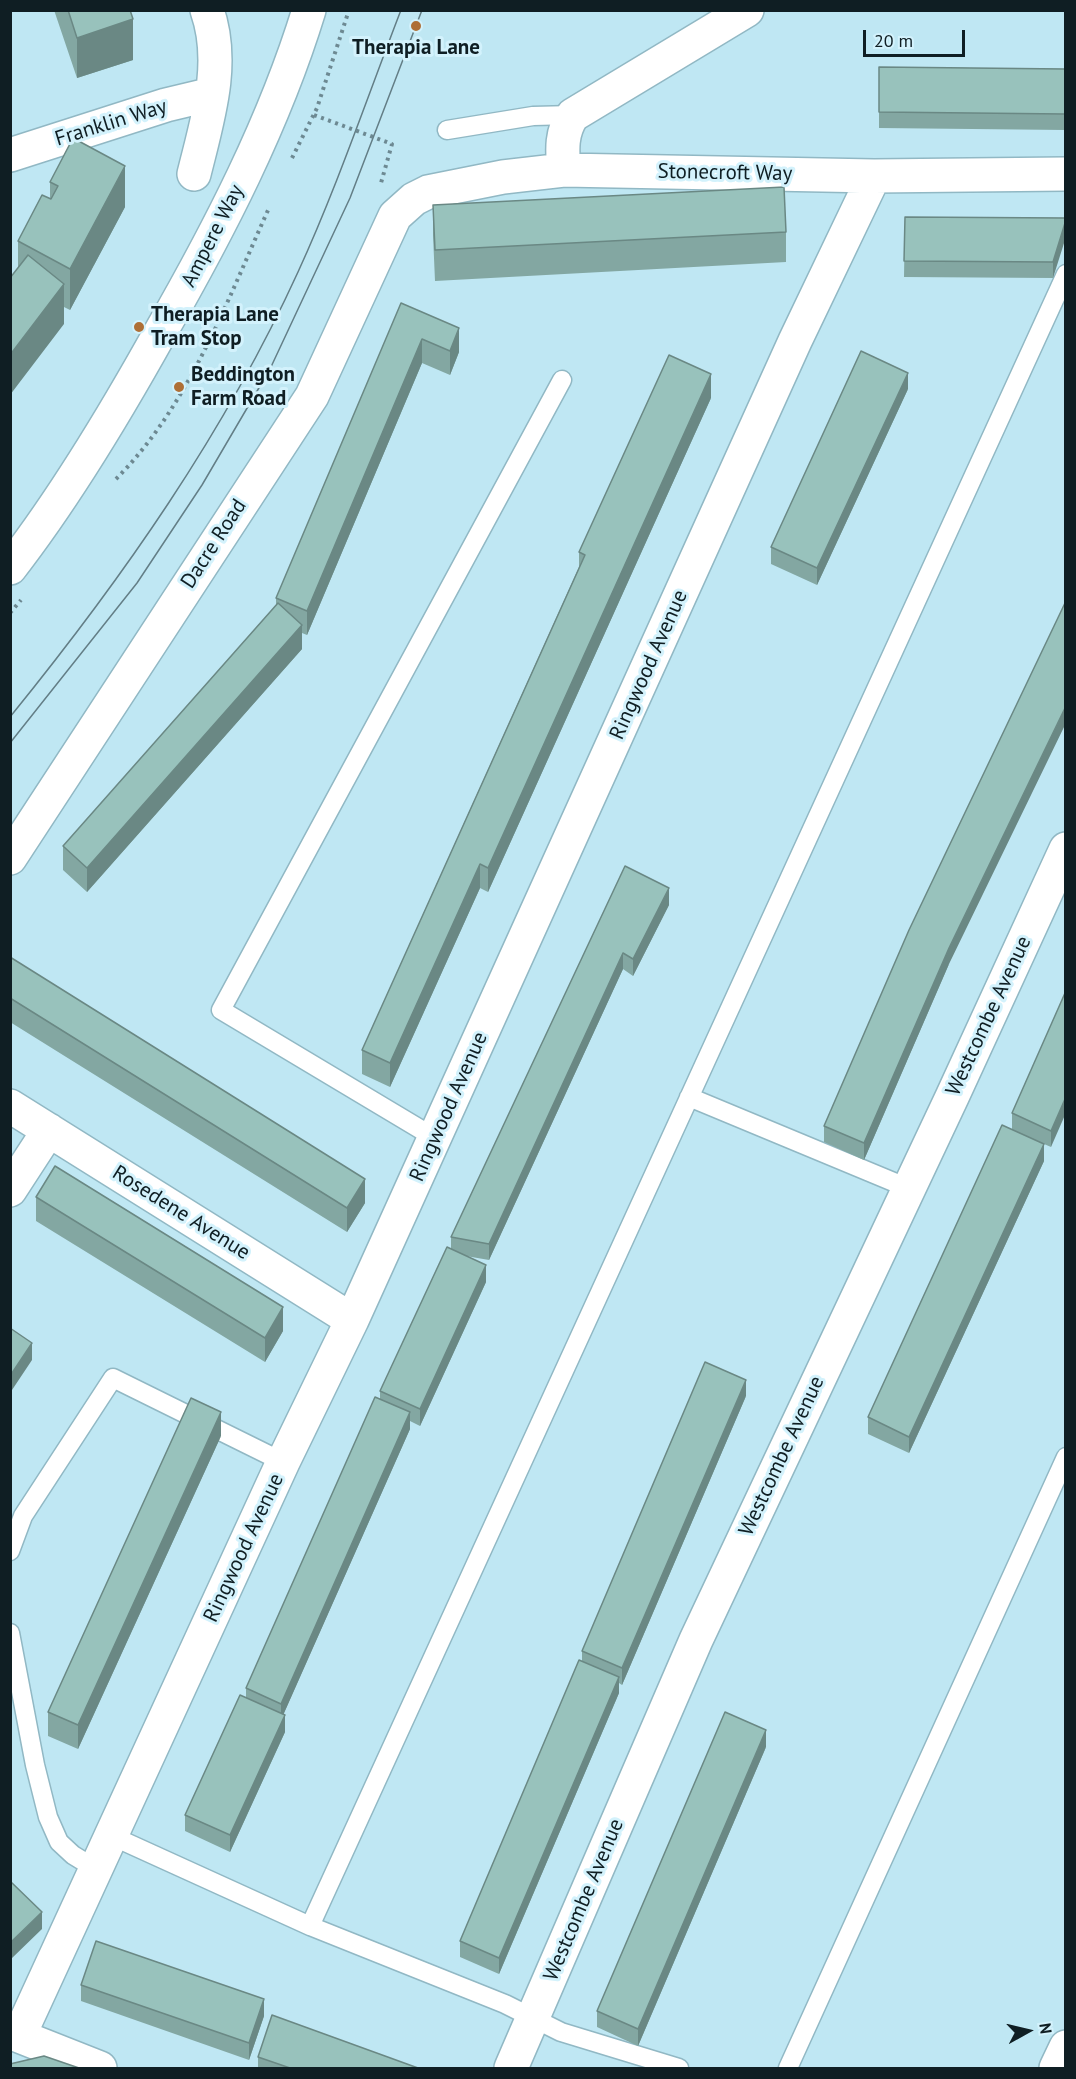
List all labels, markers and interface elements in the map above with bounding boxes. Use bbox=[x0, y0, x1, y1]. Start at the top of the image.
scale bar bbox=[866, 18, 968, 56]
marker: Therapia Lane bbox=[409, 19, 423, 33]
text: 20 m bbox=[874, 29, 913, 52]
place label: Therapia Lane bbox=[352, 35, 480, 61]
street label: Franklin Way bbox=[52, 94, 170, 152]
street label: Stonecroft Way bbox=[657, 159, 793, 187]
street label: Ampere Way bbox=[176, 181, 250, 291]
place label: Therapia Lane Tram Stop bbox=[151, 302, 279, 352]
marker: Therapia Lane Tram Stop bbox=[132, 320, 146, 334]
place label: Beddington Farm Road bbox=[191, 362, 295, 412]
marker: Beddington Farm Road bbox=[172, 380, 186, 394]
street label: Dacre Road bbox=[176, 495, 252, 593]
street label: Ringwood Avenue bbox=[605, 586, 693, 744]
street label: Westcombe Avenue bbox=[941, 932, 1037, 1100]
street label: Ringwood Avenue bbox=[405, 1028, 493, 1186]
street label: Rosedene Avenue bbox=[108, 1161, 254, 1265]
street label: Westcombe Avenue bbox=[734, 1372, 830, 1540]
street label: Ringwood Avenue bbox=[199, 1470, 289, 1626]
street label: Westcombe Avenue bbox=[539, 1815, 629, 1985]
north arrow bbox=[998, 2001, 1058, 2061]
text: N bbox=[1035, 2022, 1056, 2035]

